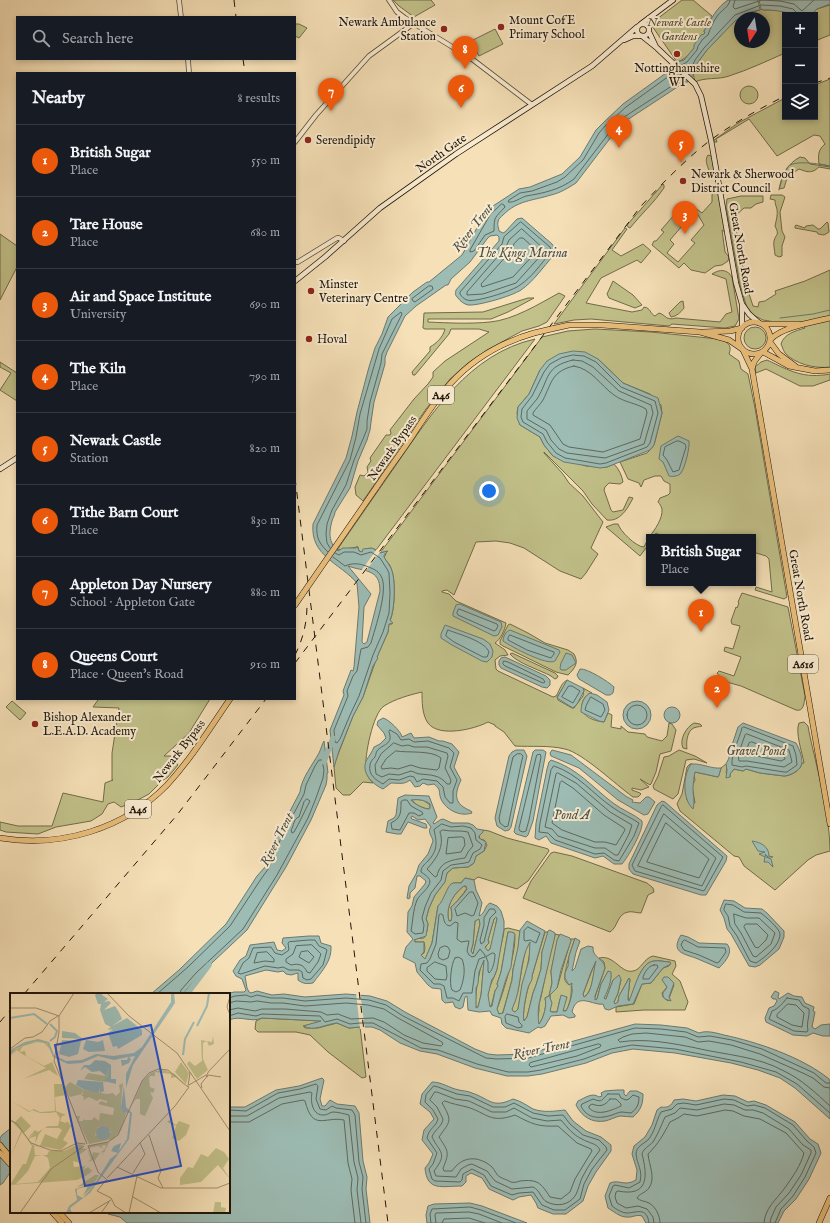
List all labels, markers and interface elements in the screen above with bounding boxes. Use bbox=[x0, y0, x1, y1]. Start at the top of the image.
north arrow bbox=[734, 12, 770, 48]
map controls bbox=[782, 12, 818, 120]
button: + bbox=[782, 12, 818, 48]
place label: Mount CofE Primary School bbox=[509, 13, 585, 42]
place label: Newark Ambulance Station bbox=[339, 15, 437, 44]
park label: Newark Castle Gardens bbox=[647, 15, 711, 44]
search box bbox=[16, 16, 296, 60]
marker: Mount CofE Primary School bbox=[496, 22, 506, 32]
marker: Newark Ambulance Station bbox=[439, 24, 449, 34]
icon: search bbox=[30, 27, 52, 49]
text: Search here bbox=[62, 29, 133, 48]
pin: 8 bbox=[452, 36, 478, 69]
button: − bbox=[782, 48, 818, 84]
marker: Nottinghamshire WI bbox=[672, 49, 682, 59]
place label: Nottinghamshire WI bbox=[634, 61, 720, 90]
pin: 6 bbox=[448, 75, 474, 108]
pin: 7 bbox=[318, 78, 344, 111]
button: layers bbox=[782, 84, 818, 120]
text: Nearby bbox=[32, 88, 85, 109]
text: 8 results bbox=[237, 90, 280, 107]
pin: 4 bbox=[606, 115, 632, 148]
street label: North Gate bbox=[413, 130, 470, 176]
pin: 5 bbox=[668, 130, 694, 163]
place label: Serendipidy bbox=[316, 133, 376, 149]
marker: Serendipidy bbox=[303, 135, 313, 145]
text: British Sugar bbox=[70, 143, 151, 162]
text: 1 bbox=[43, 152, 47, 169]
text: 550 m bbox=[251, 152, 280, 169]
text: Place bbox=[70, 162, 98, 179]
place label: Newark & Sherwood District Council bbox=[691, 167, 795, 196]
marker: Newark & Sherwood District Council bbox=[678, 176, 688, 186]
water label: River Trent bbox=[449, 199, 498, 256]
pin: 3 bbox=[672, 201, 698, 234]
street label: Great North Road bbox=[725, 201, 756, 296]
text: Tare House bbox=[70, 215, 143, 234]
text: 2 bbox=[42, 224, 48, 241]
text: 680 m bbox=[250, 224, 280, 241]
text: Place bbox=[70, 234, 98, 251]
water label: The Kings Marina bbox=[476, 245, 568, 263]
place label: Minster Veterinary Centre bbox=[318, 277, 408, 306]
marker: Minster Veterinary Centre bbox=[306, 286, 316, 296]
text: Air and Space Institute bbox=[70, 287, 211, 306]
text: 3 bbox=[43, 296, 47, 313]
text: 690 m bbox=[250, 296, 280, 313]
text: University bbox=[70, 306, 126, 323]
place label: Hoval bbox=[317, 332, 348, 347]
marker: Hoval bbox=[304, 334, 314, 344]
text: The Kiln bbox=[70, 359, 126, 378]
text: 4 bbox=[42, 368, 48, 385]
text: 790 m bbox=[249, 368, 280, 385]
text: Place bbox=[70, 378, 98, 395]
road number: A46 bbox=[428, 386, 454, 404]
street label: Newark Bypass bbox=[364, 413, 421, 484]
text: Newark Castle bbox=[70, 431, 161, 450]
text: 5 bbox=[43, 440, 47, 457]
text: 820 m bbox=[250, 440, 280, 457]
text: Station bbox=[70, 450, 109, 467]
your location bbox=[479, 481, 499, 501]
text: Tithe Barn Court bbox=[70, 503, 179, 522]
text: 6 bbox=[42, 512, 48, 529]
text: 830 m bbox=[251, 512, 280, 529]
text: Place bbox=[70, 522, 98, 539]
popup bbox=[646, 534, 756, 586]
text: British Sugar bbox=[661, 542, 741, 561]
street label: Great North Road bbox=[785, 548, 816, 643]
text: Place bbox=[661, 561, 689, 578]
text: Appleton Day Nursery bbox=[70, 575, 212, 594]
text: 7 bbox=[42, 584, 48, 601]
text: 880 m bbox=[251, 584, 280, 601]
text: School · Appleton Gate bbox=[70, 594, 195, 611]
pin: 1 bbox=[688, 599, 714, 632]
text: Queens Court bbox=[70, 647, 158, 666]
road number: A616 bbox=[788, 655, 818, 673]
text: 8 bbox=[42, 656, 48, 673]
text: 910 m bbox=[250, 656, 280, 673]
text: Place · Queen's Road bbox=[70, 666, 183, 683]
pin: 2 bbox=[704, 675, 730, 708]
place label: Bishop Alexander L.E.A.D. Academy bbox=[43, 710, 136, 739]
street label: Newark Bypass bbox=[150, 717, 209, 786]
marker: Bishop Alexander L.E.A.D. Academy bbox=[30, 719, 40, 729]
water label: Gravel Pond bbox=[726, 743, 787, 760]
road number: A46 bbox=[125, 800, 151, 818]
water label: Pond A bbox=[554, 807, 591, 824]
water label: River Trent bbox=[257, 809, 298, 869]
inset map bbox=[10, 993, 230, 1213]
water label: River Trent bbox=[511, 1035, 572, 1063]

